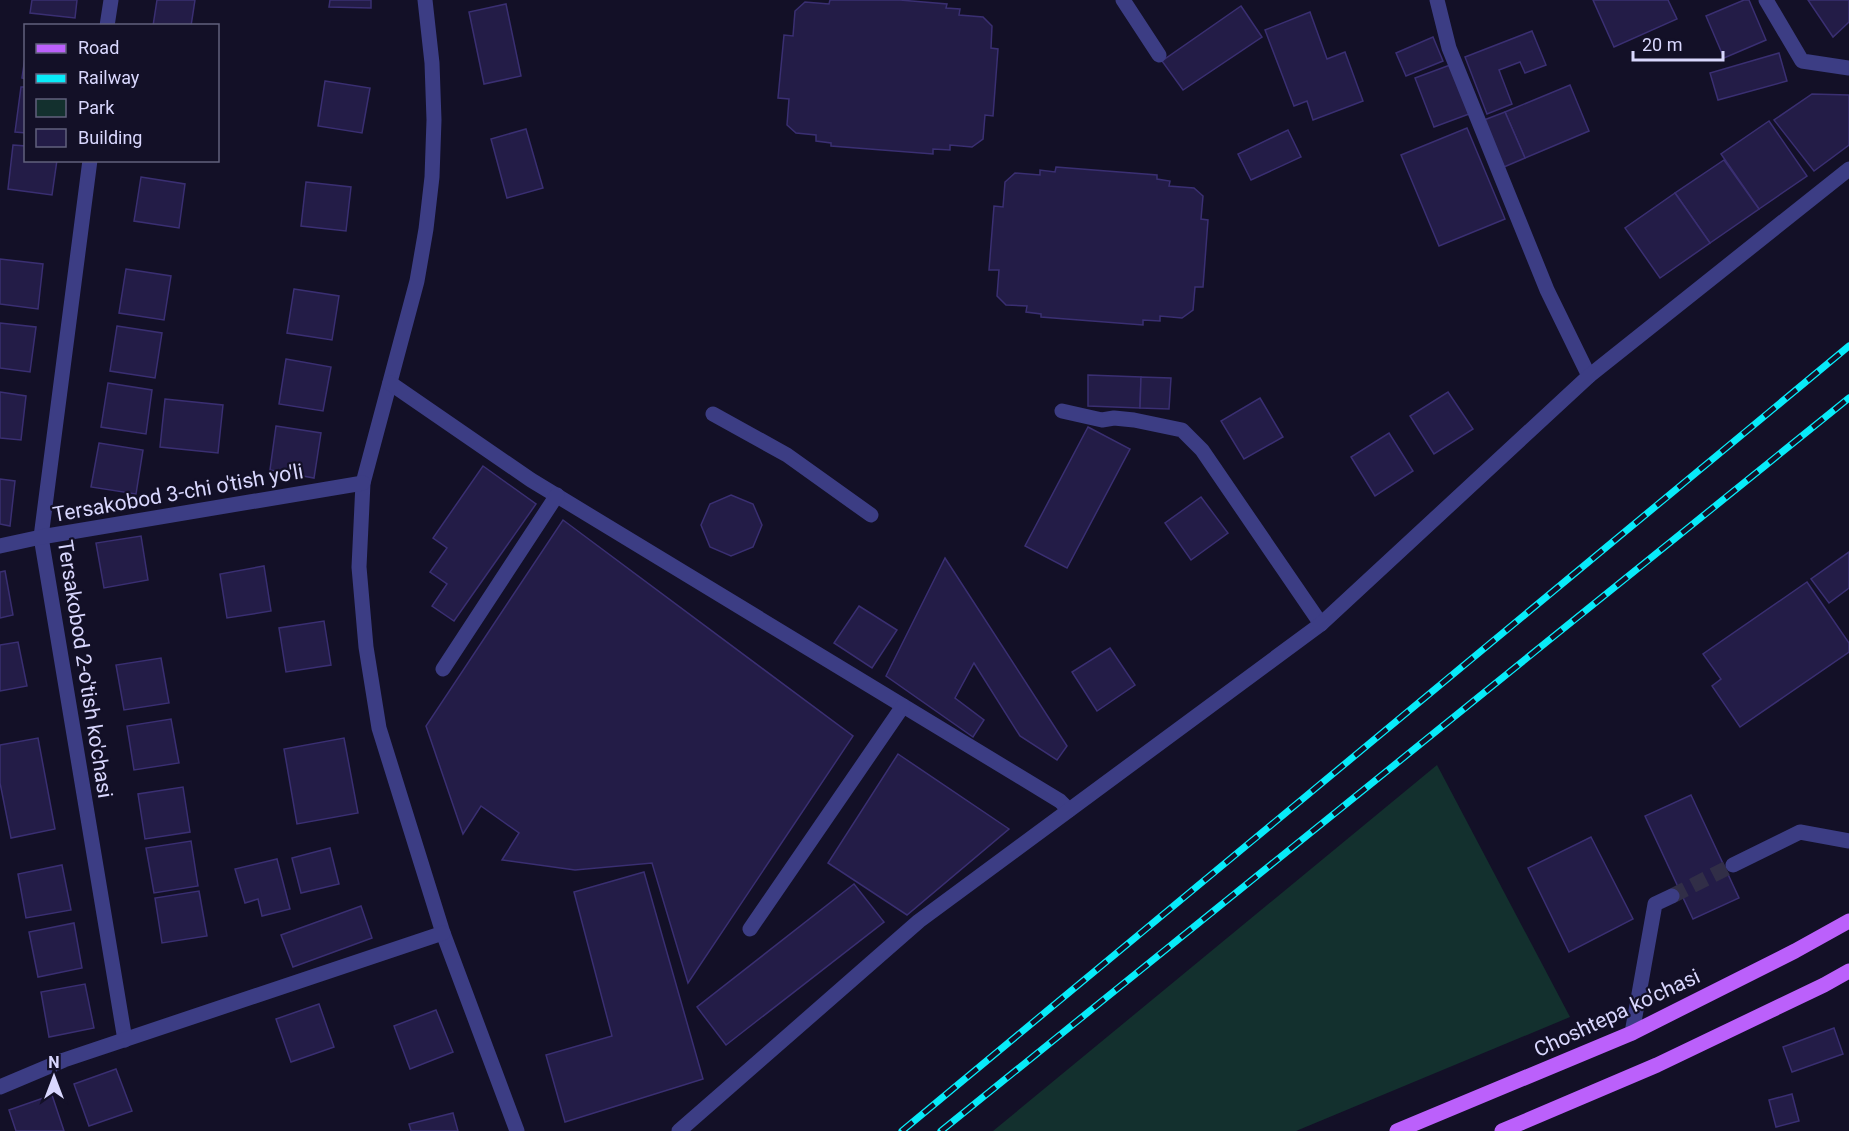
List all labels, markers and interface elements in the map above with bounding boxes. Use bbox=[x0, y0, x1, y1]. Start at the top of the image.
legend bbox=[24, 24, 219, 162]
scale bar bbox=[1633, 24, 1723, 62]
text: 20 m bbox=[1642, 34, 1682, 55]
text: Road bbox=[78, 37, 119, 58]
text: Railway bbox=[78, 67, 140, 88]
text: Park bbox=[78, 97, 115, 118]
text: Building bbox=[78, 127, 142, 148]
street label: Tersakobod 3-chi o'tish yo'li bbox=[51, 459, 305, 527]
street label: Tersakobod 2-o'tish ko'chasi bbox=[53, 538, 117, 800]
street label: Choshtepa ko'chasi bbox=[1530, 964, 1704, 1062]
north arrow bbox=[24, 1047, 84, 1107]
text: N bbox=[48, 1053, 60, 1072]

